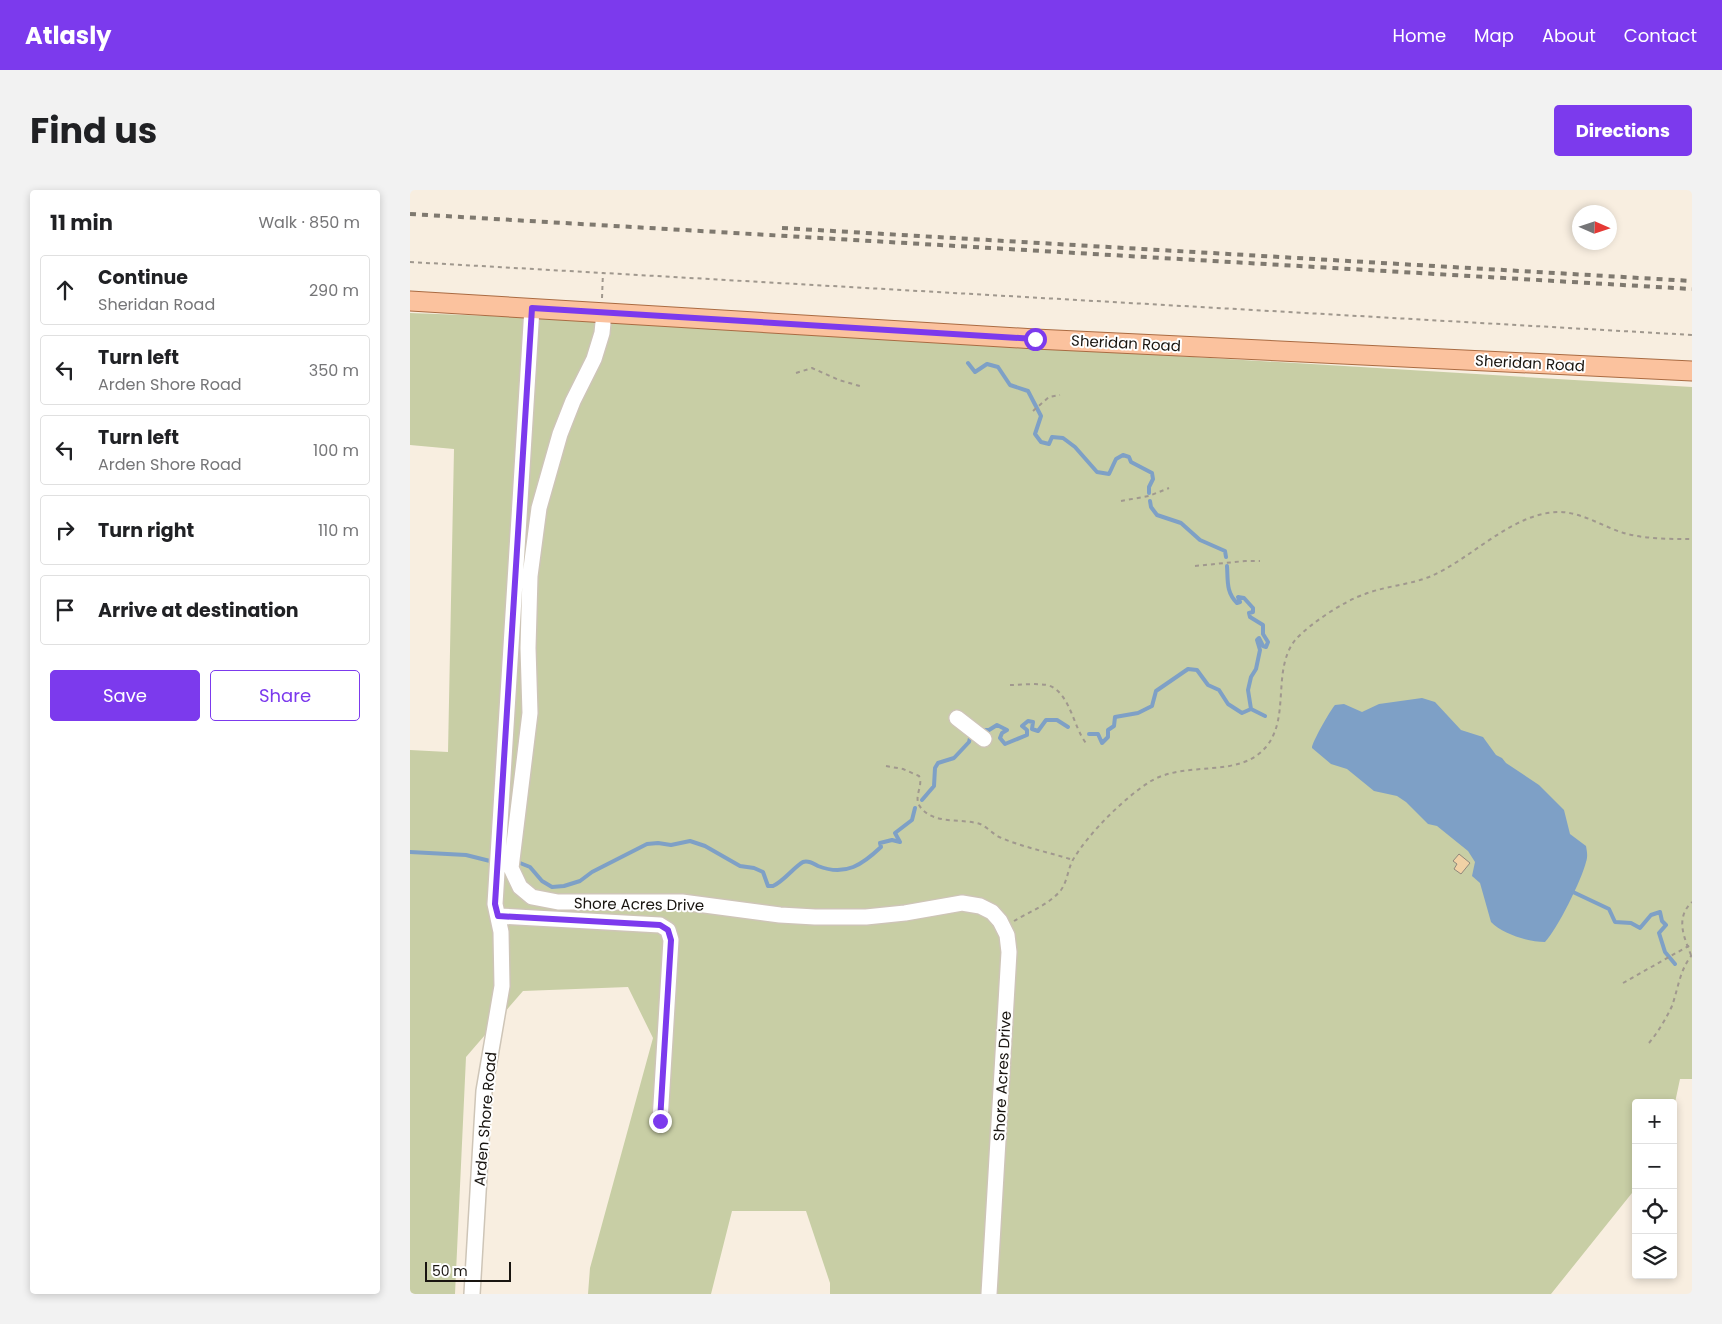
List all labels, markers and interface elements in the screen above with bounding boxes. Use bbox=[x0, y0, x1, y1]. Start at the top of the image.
text: Atlasly bbox=[25, 19, 111, 52]
text: Home bbox=[1392, 23, 1446, 48]
text: Map bbox=[1474, 23, 1514, 48]
text: About bbox=[1542, 23, 1596, 48]
text: Contact bbox=[1624, 23, 1697, 48]
button: Directions bbox=[1554, 105, 1692, 156]
text: Find us bbox=[30, 106, 157, 155]
north arrow bbox=[1572, 205, 1617, 250]
text: 11 min bbox=[50, 208, 113, 237]
text: Walk · 850 m bbox=[259, 211, 360, 234]
text: Continue bbox=[98, 264, 188, 291]
icon: ahead bbox=[51, 276, 79, 304]
text: 290 m bbox=[309, 279, 359, 302]
text: Sheridan Road bbox=[98, 293, 215, 316]
route start bbox=[1024, 328, 1047, 351]
street label: Sheridan Road bbox=[1071, 330, 1181, 356]
text: Turn left bbox=[98, 344, 179, 371]
street label: Sheridan Road bbox=[1475, 350, 1585, 376]
icon: left bbox=[51, 356, 79, 384]
text: 350 m bbox=[309, 359, 359, 382]
text: Arden Shore Road bbox=[98, 373, 242, 396]
text: Turn left bbox=[98, 424, 179, 451]
icon: left bbox=[51, 436, 79, 464]
text: 100 m bbox=[313, 439, 359, 462]
text: Arden Shore Road bbox=[98, 453, 242, 476]
icon: right bbox=[51, 516, 79, 544]
text: Turn right bbox=[98, 517, 194, 544]
text: 110 m bbox=[318, 519, 359, 542]
icon: arrive bbox=[51, 596, 79, 624]
text: Arrive at destination bbox=[98, 597, 299, 624]
button: Save bbox=[50, 670, 200, 721]
button: Share bbox=[210, 670, 360, 721]
street label: Shore Acres Drive bbox=[574, 892, 704, 916]
street label: Shore Acres Drive bbox=[988, 1010, 1016, 1142]
street label: Arden Shore Road bbox=[469, 1051, 501, 1187]
map controls bbox=[1632, 1099, 1677, 1279]
button: + bbox=[1632, 1099, 1677, 1144]
route end bbox=[649, 1110, 672, 1133]
button: − bbox=[1632, 1144, 1677, 1189]
button: locate bbox=[1632, 1189, 1677, 1234]
button: layers bbox=[1632, 1234, 1677, 1279]
scale bar bbox=[425, 1259, 511, 1282]
text: 50 m bbox=[432, 1261, 468, 1281]

